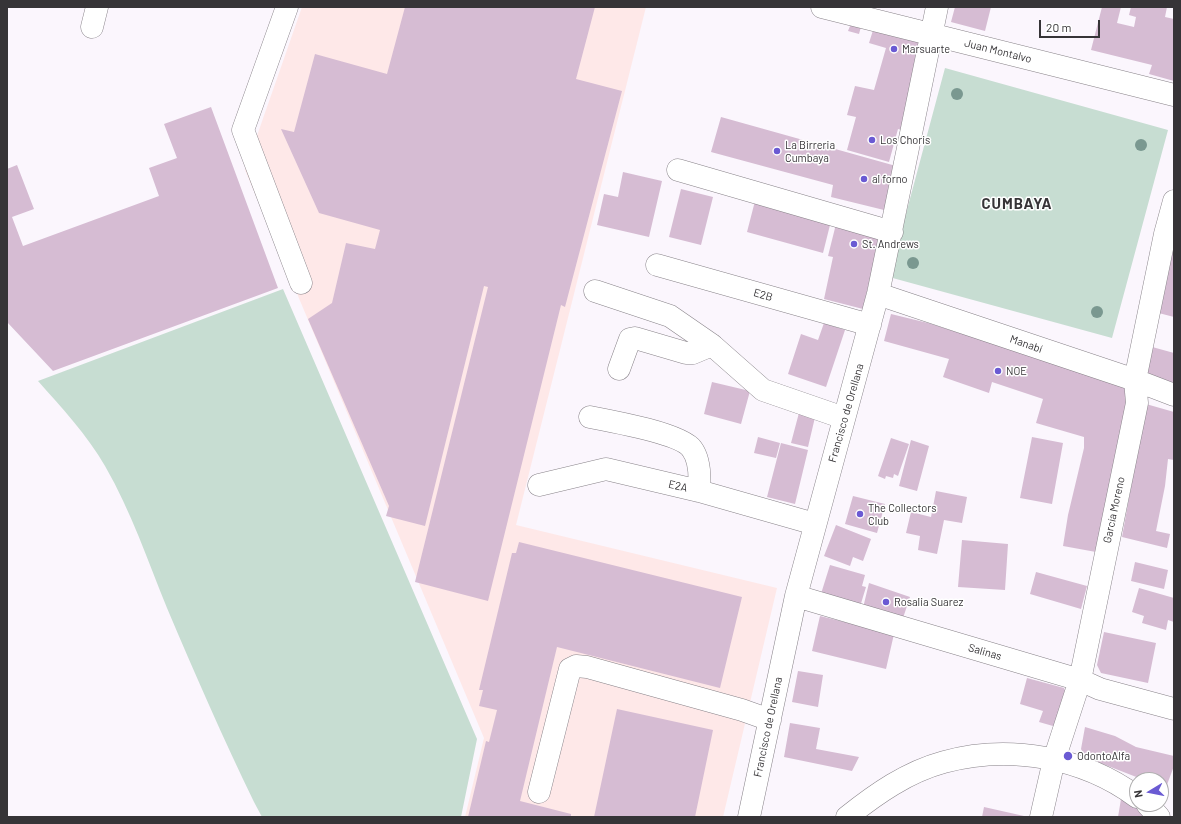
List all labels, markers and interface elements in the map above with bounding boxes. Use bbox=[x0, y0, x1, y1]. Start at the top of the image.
scale bar bbox=[1041, 12, 1102, 38]
text: 20 m bbox=[1046, 20, 1072, 34]
street label: Juan Montalvo bbox=[963, 36, 1033, 66]
place label: Marsuarte bbox=[902, 42, 950, 56]
marker: Marsuarte bbox=[889, 44, 899, 54]
place label: Los Choris bbox=[880, 133, 930, 147]
marker: Los Choris bbox=[867, 135, 877, 145]
place label: La Birreria Cumbaya bbox=[785, 138, 835, 164]
marker: La Birreria Cumbaya bbox=[772, 146, 782, 156]
place label: al forno bbox=[872, 172, 908, 186]
marker: al forno bbox=[859, 174, 869, 184]
district label: CUMBAYA bbox=[981, 195, 1053, 213]
place label: St. Andrews bbox=[862, 237, 919, 251]
marker: St. Andrews bbox=[849, 239, 859, 249]
street label: E2B bbox=[752, 286, 774, 304]
street label: Manabí bbox=[1008, 332, 1044, 356]
street label: Francisco de Orellana bbox=[826, 362, 866, 464]
place label: NOE bbox=[1006, 364, 1027, 378]
marker: NOE bbox=[993, 366, 1003, 376]
street label: García Moreno bbox=[1101, 476, 1127, 544]
street label: E2A bbox=[667, 477, 689, 495]
place label: The Collectors Club bbox=[868, 501, 937, 527]
marker: The Collectors Club bbox=[855, 509, 865, 519]
place label: Rosalia Suarez bbox=[894, 595, 963, 609]
marker: Rosalia Suarez bbox=[881, 597, 891, 607]
street label: Salinas bbox=[967, 641, 1003, 663]
street label: Francisco de Orellana bbox=[751, 676, 785, 778]
place label: OdontoAlfa bbox=[1077, 749, 1130, 763]
marker: OdontoAlfa bbox=[1062, 750, 1074, 762]
north arrow bbox=[1129, 772, 1169, 812]
text: N bbox=[1131, 789, 1145, 799]

